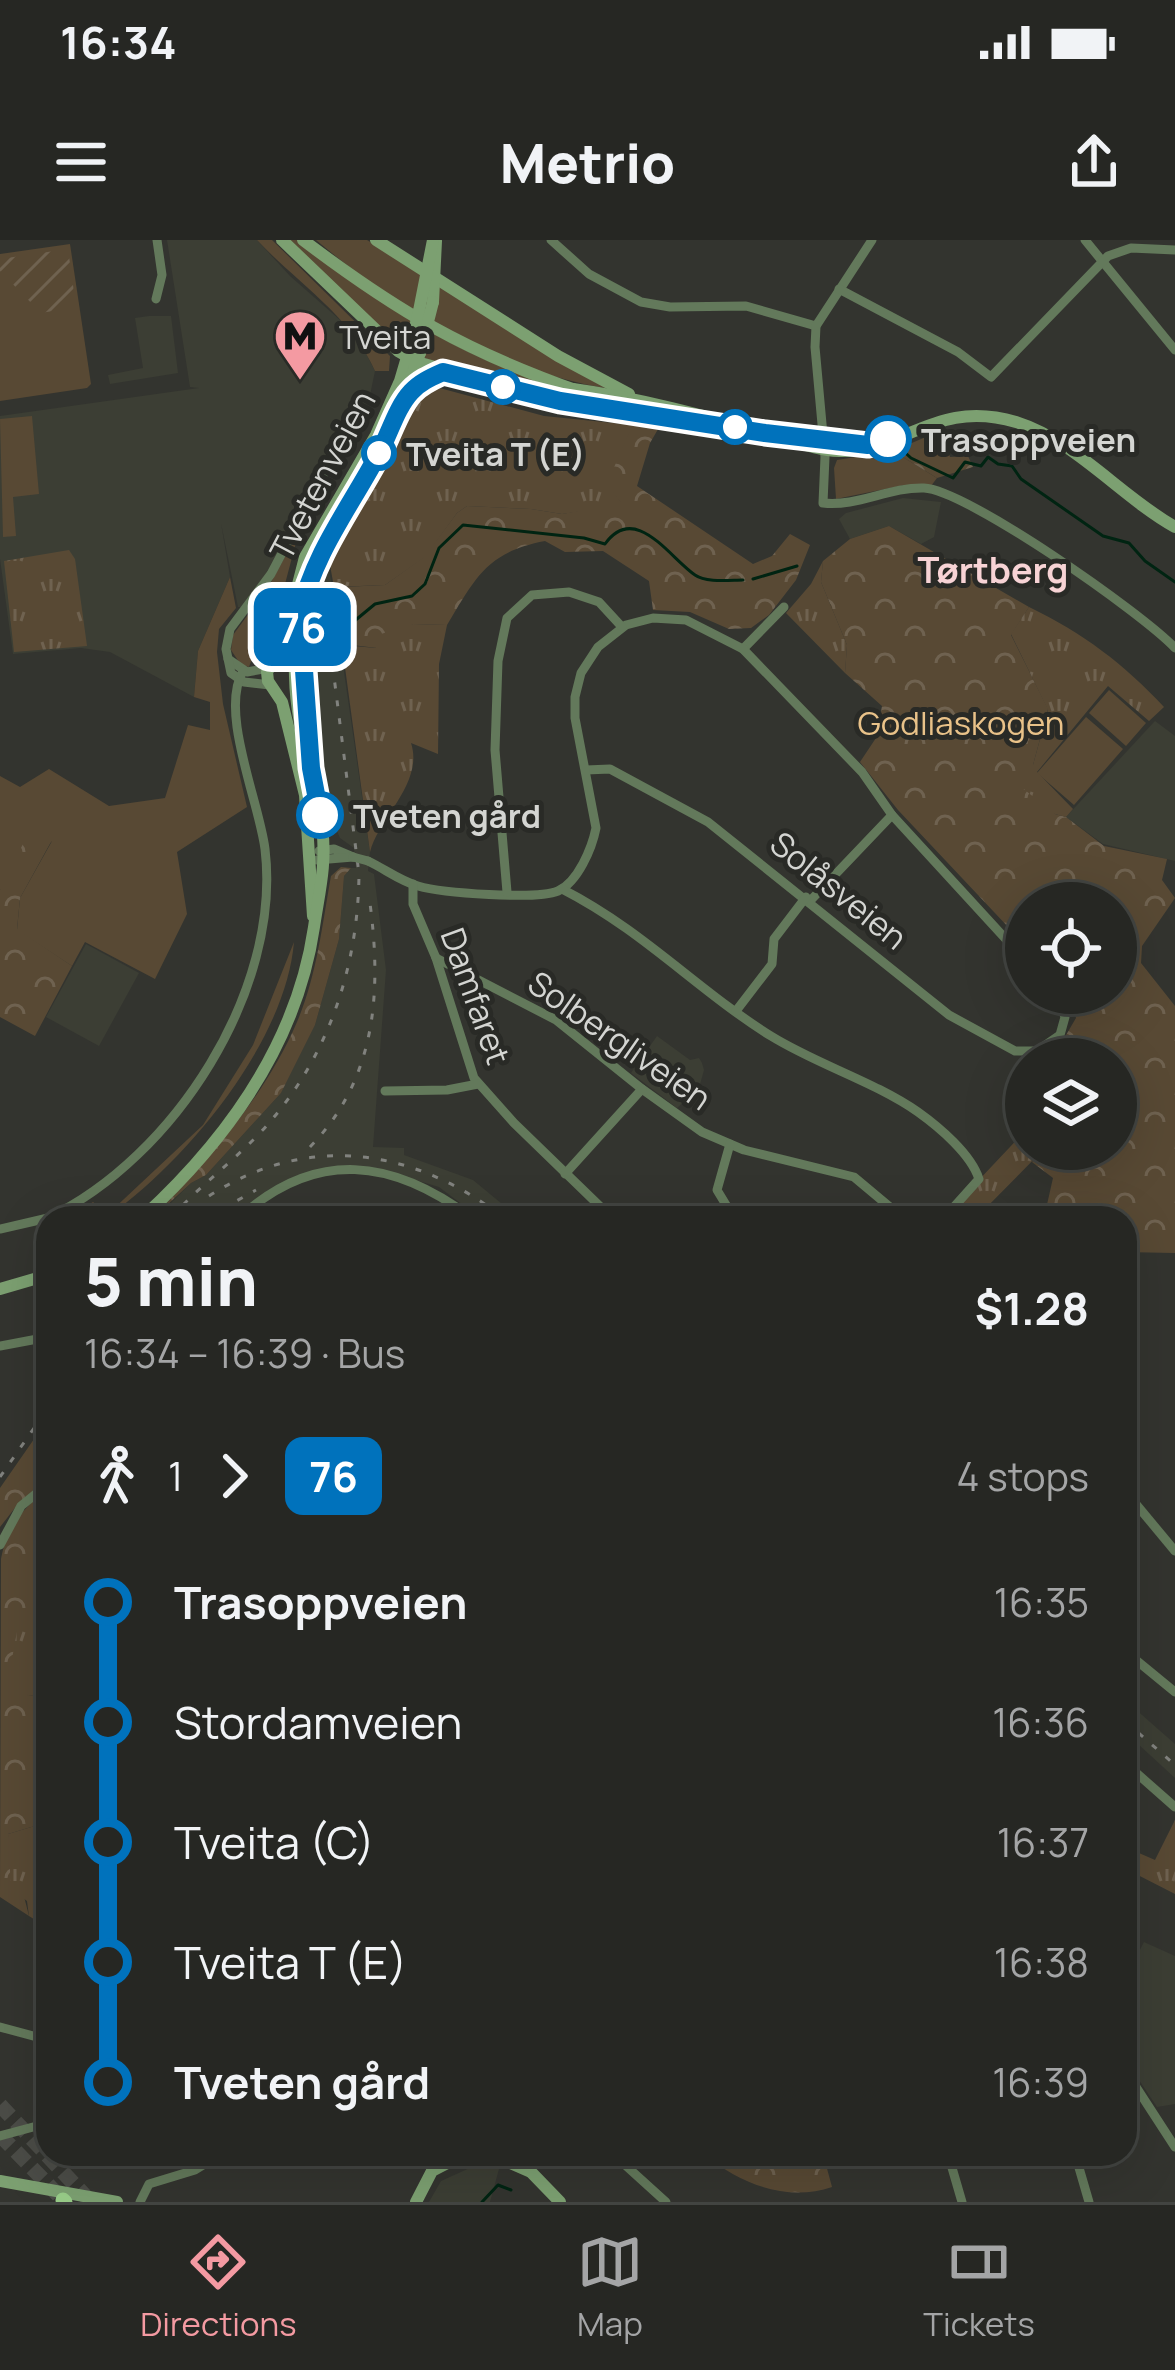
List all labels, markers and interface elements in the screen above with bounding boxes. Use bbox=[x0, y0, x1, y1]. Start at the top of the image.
text: 16:34 bbox=[60, 11, 177, 73]
text: Metrio bbox=[500, 125, 675, 199]
icon: menu bbox=[48, 129, 114, 195]
icon: share bbox=[1061, 129, 1127, 195]
metro station icon: Tveita bbox=[272, 308, 328, 382]
place label: Tveita bbox=[339, 314, 431, 359]
unlabelled marker bbox=[487, 371, 519, 403]
street label: Tvetenveien bbox=[259, 383, 385, 567]
unlabelled marker bbox=[719, 411, 751, 443]
marker: Trasoppveien bbox=[866, 417, 910, 461]
place label: Trasoppveien bbox=[921, 417, 1136, 462]
place label: Tveita T (E) bbox=[406, 431, 585, 476]
marker: Tveita T (E) bbox=[363, 437, 395, 469]
district label: Tørtberg bbox=[918, 545, 1068, 594]
line badge: 76 bbox=[248, 588, 356, 666]
text: 76 bbox=[278, 598, 326, 656]
park label: Godliaskogen bbox=[858, 700, 1064, 745]
marker: Tveten gård bbox=[298, 793, 342, 837]
place label: Tveten gård bbox=[353, 793, 541, 838]
street label: Solåsveien bbox=[761, 821, 917, 959]
map controls bbox=[1005, 882, 1137, 1170]
button: locate bbox=[1005, 882, 1137, 1014]
street label: Damfaret bbox=[431, 922, 521, 1070]
street label: Solbergliveien bbox=[519, 960, 721, 1120]
button: layers bbox=[1005, 1038, 1137, 1170]
text: 5 min bbox=[84, 1236, 258, 1326]
text: $1.28 bbox=[975, 1277, 1089, 1339]
text: 16:34 – 16:39 · Bus bbox=[84, 1326, 405, 1380]
icon: walk bbox=[84, 1443, 150, 1509]
icon: forward bbox=[201, 1443, 267, 1509]
text: 76 bbox=[309, 1447, 358, 1505]
text: 1 bbox=[168, 1449, 183, 1503]
text: 4 stops bbox=[956, 1449, 1089, 1503]
text: Trasoppveien bbox=[174, 1571, 467, 1633]
text: 16:35 bbox=[994, 1575, 1089, 1629]
text: Stordamveien bbox=[174, 1691, 462, 1753]
text: 16:36 bbox=[992, 1695, 1089, 1749]
text: Tveita (C) bbox=[174, 1811, 375, 1873]
text: 16:37 bbox=[997, 1815, 1089, 1869]
text: Tveita T (E) bbox=[174, 1931, 407, 1993]
text: 16:38 bbox=[994, 1935, 1089, 1989]
text: Tveten gård bbox=[174, 2051, 430, 2113]
text: 16:39 bbox=[992, 2055, 1089, 2109]
tab: Directions bbox=[140, 2229, 297, 2346]
tab: Map bbox=[577, 2229, 643, 2346]
tab: Tickets bbox=[923, 2229, 1035, 2346]

